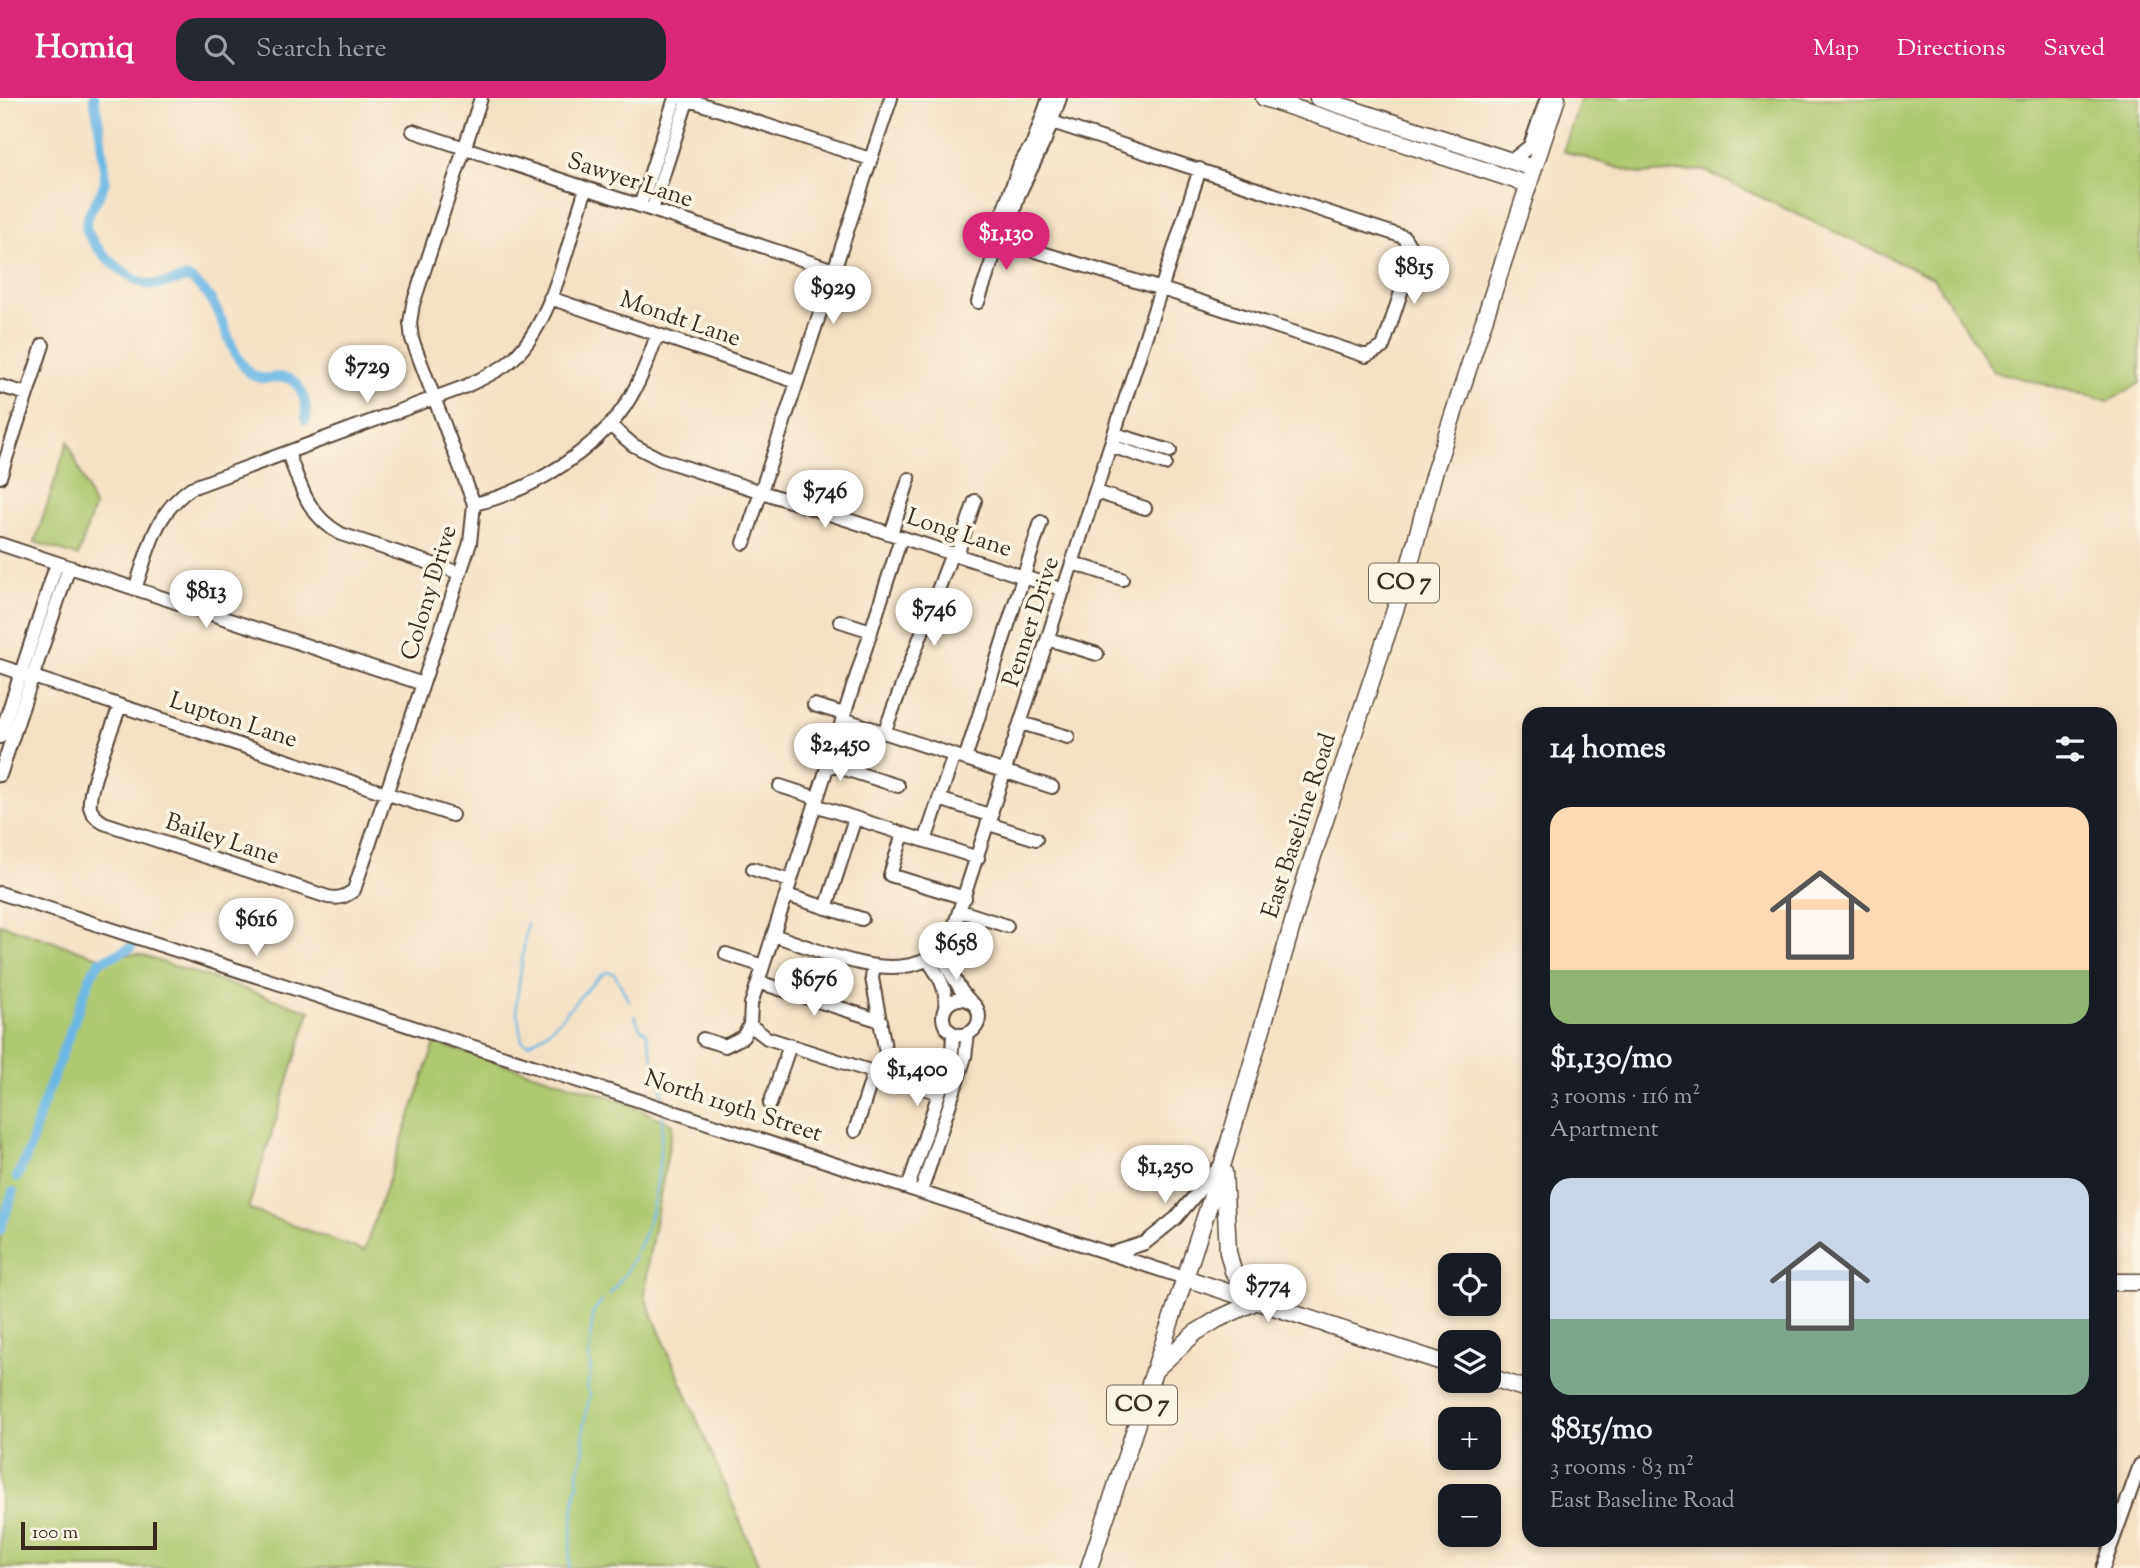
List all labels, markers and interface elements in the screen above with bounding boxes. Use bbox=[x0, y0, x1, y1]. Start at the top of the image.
search box bbox=[176, 18, 666, 81]
text: Homiq bbox=[35, 25, 134, 73]
icon: search bbox=[200, 30, 238, 68]
text: Search here bbox=[256, 31, 387, 68]
text: Map bbox=[1813, 32, 1859, 66]
text: Directions bbox=[1897, 32, 2005, 66]
text: Saved bbox=[2043, 32, 2105, 66]
street label: Sawyer Lane bbox=[563, 145, 697, 217]
pin: $1,130 bbox=[949, 212, 1063, 272]
text: $1,130 bbox=[979, 218, 1033, 251]
pin: $815 bbox=[1373, 246, 1455, 306]
text: $815 bbox=[1394, 252, 1434, 285]
pin: $929 bbox=[792, 266, 874, 326]
text: $929 bbox=[810, 272, 856, 305]
street label: Mondt Lane bbox=[615, 283, 745, 357]
pin: $729 bbox=[326, 345, 408, 405]
text: $729 bbox=[344, 351, 390, 384]
pin: $746 bbox=[784, 470, 866, 530]
text: $746 bbox=[802, 476, 848, 509]
street label: Long Lane bbox=[902, 501, 1016, 567]
street label: Colony Drive bbox=[393, 521, 467, 665]
street label: Penner Drive bbox=[995, 553, 1069, 691]
road number: CO 7 bbox=[1369, 564, 1439, 603]
pin: $813 bbox=[165, 570, 247, 630]
text: $813 bbox=[186, 576, 226, 609]
pin: $746 bbox=[893, 588, 975, 648]
text: $746 bbox=[911, 594, 957, 627]
street label: Lupton Lane bbox=[165, 684, 301, 758]
pin: $2,450 bbox=[783, 724, 897, 783]
text: 14 homes bbox=[1550, 728, 1666, 771]
text: $2,450 bbox=[810, 729, 870, 762]
street label: East Baseline Road bbox=[1254, 729, 1346, 923]
icon: filters bbox=[2051, 730, 2089, 768]
street label: Bailey Lane bbox=[161, 806, 283, 874]
icon: home bbox=[1757, 852, 1883, 978]
pin: $616 bbox=[215, 898, 297, 958]
text: $616 bbox=[235, 904, 277, 937]
pin: $658 bbox=[915, 922, 997, 982]
text: $658 bbox=[934, 928, 978, 961]
pin: $676 bbox=[773, 958, 855, 1018]
text: $676 bbox=[791, 964, 837, 997]
text: $1,130/mo bbox=[1550, 1038, 1672, 1081]
pin: $1,400 bbox=[860, 1048, 974, 1108]
text: $1,400 bbox=[886, 1054, 948, 1087]
street label: North 119th Street bbox=[640, 1062, 826, 1152]
text: 3 rooms · 116 m² bbox=[1550, 1081, 1700, 1114]
text: Apartment bbox=[1550, 1114, 1659, 1147]
pin: $1,250 bbox=[1108, 1146, 1222, 1205]
text: $1,250 bbox=[1137, 1151, 1193, 1184]
icon: home bbox=[1757, 1223, 1883, 1349]
map controls bbox=[1438, 1253, 1501, 1547]
button: locate bbox=[1438, 1253, 1501, 1316]
pin: $774 bbox=[1227, 1264, 1309, 1324]
text: $774 bbox=[1245, 1270, 1291, 1303]
button: layers bbox=[1438, 1330, 1501, 1393]
road number: CO 7 bbox=[1107, 1386, 1177, 1424]
button: + bbox=[1438, 1407, 1501, 1470]
text: $815/mo bbox=[1550, 1409, 1653, 1452]
text: 3 rooms · 83 m² bbox=[1550, 1452, 1694, 1485]
button: − bbox=[1438, 1484, 1501, 1547]
text: East Baseline Road bbox=[1550, 1485, 1735, 1518]
scale bar bbox=[21, 1519, 158, 1551]
text: 100 m bbox=[32, 1520, 78, 1547]

